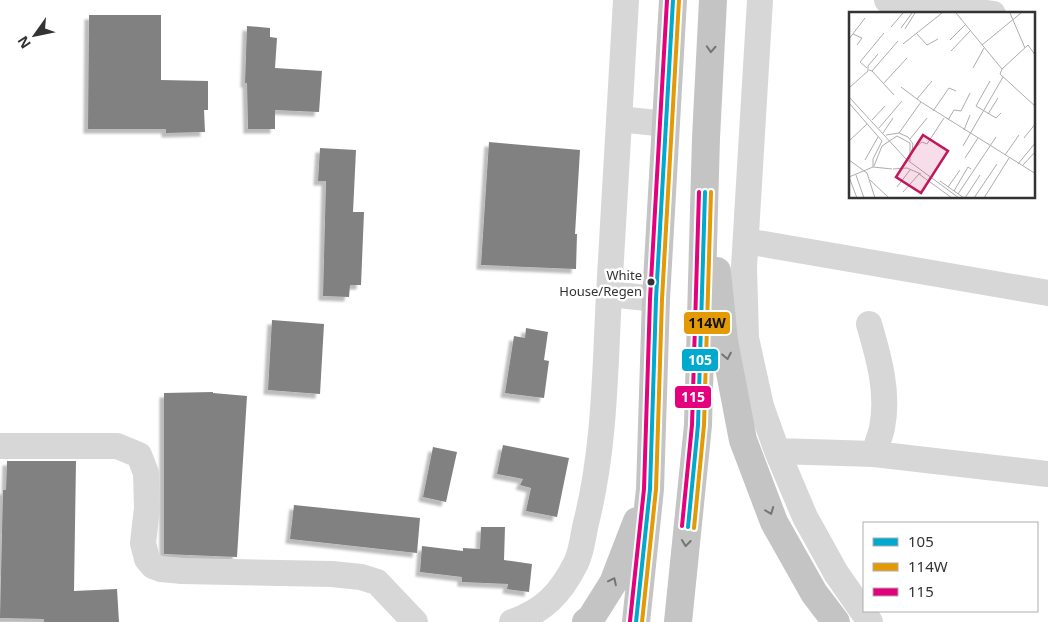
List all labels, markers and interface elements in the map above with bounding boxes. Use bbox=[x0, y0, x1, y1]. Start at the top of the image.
north arrow bbox=[10, 10, 60, 60]
inset map bbox=[849, 12, 1036, 199]
text: N bbox=[13, 32, 35, 52]
one-way arrow bbox=[705, 45, 716, 53]
place label: White House/Regen bbox=[559, 266, 642, 300]
marker: White House/Regen bbox=[646, 277, 656, 287]
line badge: 114W bbox=[683, 311, 731, 335]
text: 114W bbox=[688, 313, 726, 332]
line badge: 105 bbox=[681, 348, 719, 372]
text: 105 bbox=[688, 350, 712, 369]
one-way arrow bbox=[721, 351, 732, 360]
line badge: 115 bbox=[674, 385, 712, 409]
text: 115 bbox=[681, 387, 705, 406]
one-way arrow bbox=[764, 507, 774, 515]
legend bbox=[863, 522, 1038, 612]
text: 105 bbox=[908, 531, 934, 551]
one-way arrow bbox=[681, 539, 692, 547]
text: 114W bbox=[908, 556, 948, 576]
one-way arrow bbox=[607, 578, 617, 587]
text: 115 bbox=[908, 581, 934, 601]

